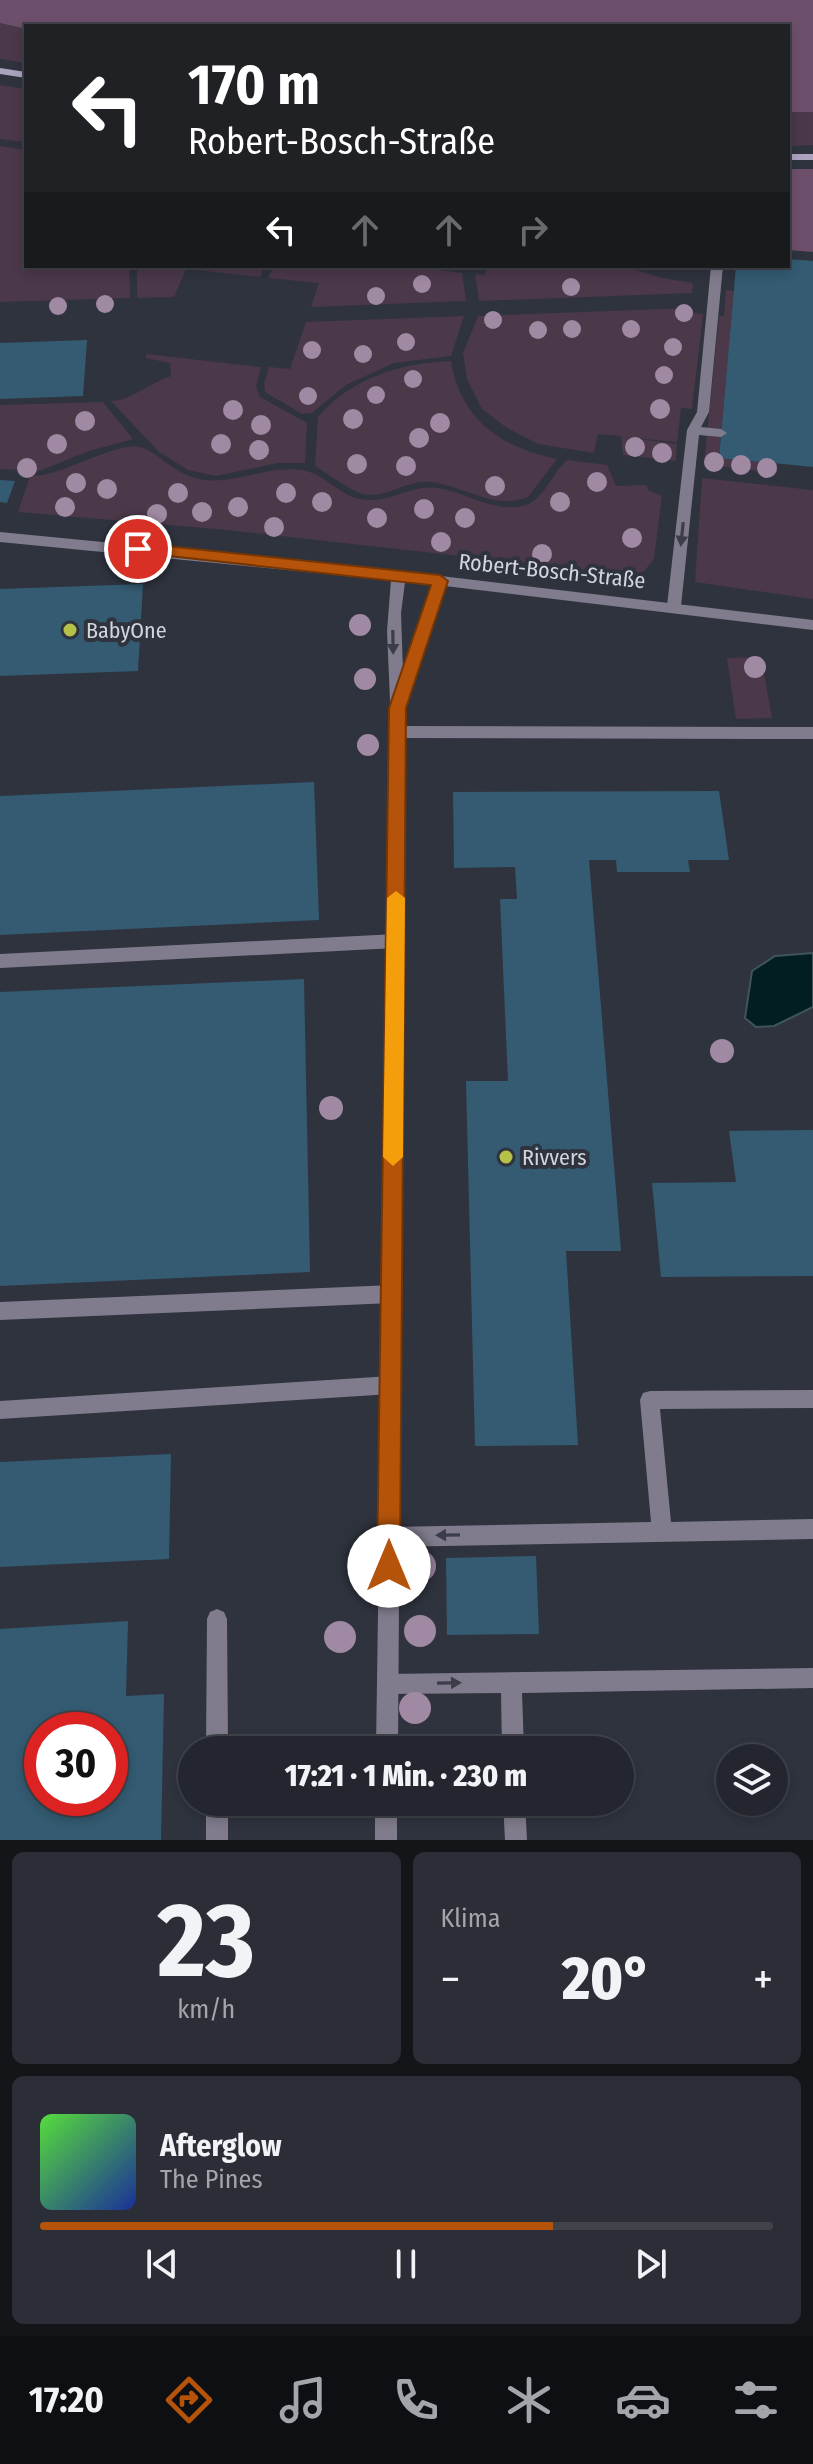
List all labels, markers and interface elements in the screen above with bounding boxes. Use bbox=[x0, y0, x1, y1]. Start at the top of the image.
text: 170 m bbox=[188, 52, 320, 119]
icon: left bbox=[56, 56, 160, 160]
text: Robert-Bosch-Straße bbox=[188, 120, 495, 164]
icon: left bbox=[259, 208, 303, 252]
icon: ahead bbox=[343, 208, 387, 252]
icon: ahead bbox=[427, 208, 471, 252]
icon: right bbox=[511, 208, 555, 252]
pin bbox=[104, 515, 172, 583]
one-way arrow bbox=[676, 522, 689, 547]
icon: arrive bbox=[116, 527, 160, 571]
street label: Robert-Bosch-Straße bbox=[457, 548, 647, 594]
place label: BabyOne bbox=[86, 617, 167, 644]
marker: BabyOne bbox=[61, 621, 79, 639]
one-way arrow bbox=[387, 630, 400, 655]
place label: Rivvers bbox=[522, 1144, 587, 1171]
marker: Rivvers bbox=[497, 1148, 515, 1166]
position arrow bbox=[347, 1524, 431, 1608]
one-way arrow bbox=[435, 1529, 460, 1542]
one-way arrow bbox=[437, 1676, 462, 1689]
speed limit sign: 30 bbox=[24, 1712, 128, 1816]
map controls bbox=[716, 1744, 788, 1816]
button: layers bbox=[716, 1744, 788, 1816]
text: 17:21 · 1 Min. · 230 m bbox=[285, 1758, 527, 1794]
text: 23 bbox=[158, 1879, 255, 2004]
text: Klima bbox=[441, 1903, 500, 1934]
text: 20° bbox=[562, 1943, 651, 2015]
text: − bbox=[441, 1953, 460, 2006]
text: + bbox=[753, 1953, 773, 2006]
text: km/h bbox=[177, 1994, 235, 2025]
text: Afterglow bbox=[160, 2128, 282, 2164]
text: The Pines bbox=[160, 2164, 263, 2195]
icon: previous bbox=[140, 2242, 184, 2286]
icon: pause bbox=[384, 2242, 428, 2286]
icon: next bbox=[629, 2242, 673, 2286]
icon: directions bbox=[161, 2372, 217, 2428]
icon: music bbox=[275, 2372, 331, 2428]
icon: phone bbox=[388, 2372, 444, 2428]
icon: climate bbox=[501, 2372, 557, 2428]
icon: car bbox=[615, 2372, 671, 2428]
icon: filters bbox=[728, 2372, 784, 2428]
text: 17:20 bbox=[29, 2378, 104, 2422]

